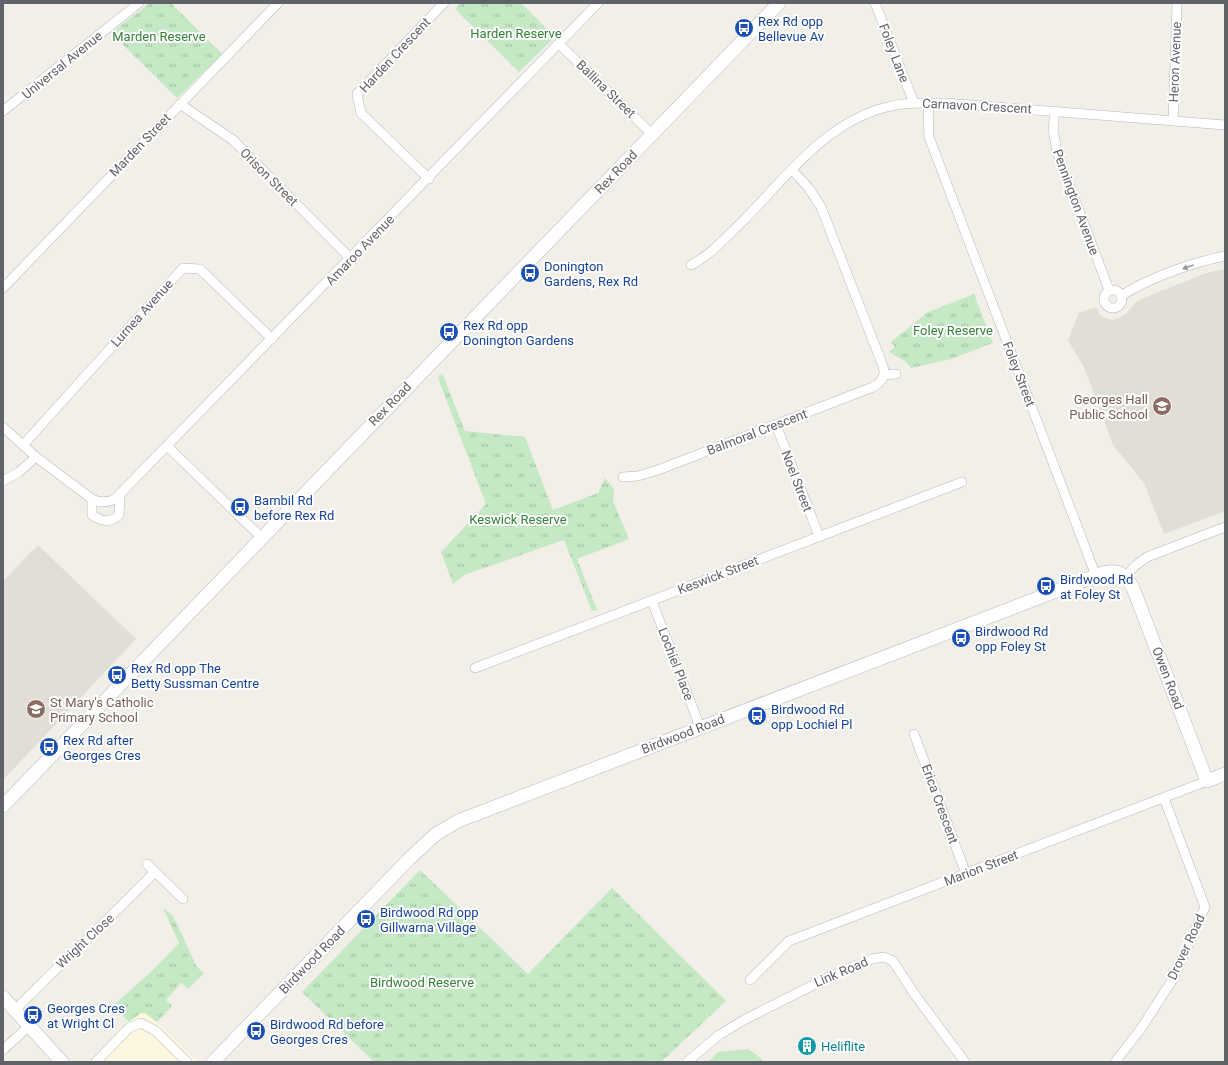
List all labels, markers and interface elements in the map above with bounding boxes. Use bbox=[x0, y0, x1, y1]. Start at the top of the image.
place label: Rex Rd opp Bellevue Av bbox=[758, 14, 825, 44]
street label: Harden Crescent bbox=[357, 15, 433, 95]
bus stop icon: Rex Rd opp Bellevue Av bbox=[733, 17, 755, 39]
street label: Foley Lane bbox=[876, 21, 912, 85]
street label: Heron Avenue bbox=[1166, 21, 1184, 103]
park label: Harden Reserve bbox=[470, 26, 562, 41]
street label: Universal Avenue bbox=[19, 28, 105, 102]
park label: Marden Reserve bbox=[112, 29, 206, 44]
street label: Ballina Street bbox=[573, 57, 639, 121]
street label: Carnavon Crescent bbox=[922, 96, 1032, 116]
street label: Marden Street bbox=[106, 110, 174, 180]
street label: Orison Street bbox=[237, 145, 301, 209]
street label: Rex Road bbox=[592, 147, 640, 197]
street label: Pennington Avenue bbox=[1050, 147, 1102, 257]
street label: Amaroo Avenue bbox=[323, 212, 397, 288]
place label: Donington Gardens, Rex Rd bbox=[544, 259, 638, 289]
bus stop icon: Donington Gardens, Rex Rd bbox=[519, 262, 541, 284]
one-way arrow bbox=[1181, 264, 1193, 270]
street label: Lurnea Avenue bbox=[108, 276, 176, 350]
place label: Rex Rd opp Donington Gardens bbox=[463, 318, 574, 348]
bus stop icon: Rex Rd opp Donington Gardens bbox=[438, 321, 460, 343]
park label: Foley Reserve bbox=[913, 323, 993, 338]
street label: Foley Street bbox=[1000, 340, 1038, 408]
street label: Rex Road bbox=[366, 379, 414, 429]
place label: Georges Hall Public School bbox=[1069, 392, 1148, 422]
school or university icon: Georges Hall Public School bbox=[1151, 395, 1173, 417]
street label: Balmoral Crescent bbox=[705, 406, 809, 458]
street label: Noel Street bbox=[778, 448, 816, 514]
place label: Bambil Rd before Rex Rd bbox=[254, 493, 334, 523]
bus stop icon: Bambil Rd before Rex Rd bbox=[229, 496, 251, 518]
park label: Keswick Reserve bbox=[469, 512, 567, 527]
street label: Keswick Street bbox=[675, 553, 761, 597]
place label: Birdwood Rd at Foley St bbox=[1060, 572, 1133, 602]
bus stop icon: Birdwood Rd at Foley St bbox=[1035, 575, 1057, 597]
place label: Birdwood Rd opp Foley St bbox=[975, 624, 1048, 654]
street label: Lochiel Place bbox=[655, 625, 697, 703]
bus stop icon: Birdwood Rd opp Foley St bbox=[950, 627, 972, 649]
street label: Owen Road bbox=[1149, 645, 1187, 711]
place label: Rex Rd opp The Betty Sussman Centre bbox=[131, 661, 259, 691]
bus stop icon: Rex Rd opp The Betty Sussman Centre bbox=[106, 664, 128, 686]
place label: St Mary's Catholic Primary School bbox=[50, 695, 154, 725]
school or university icon: St Mary's Catholic Primary School bbox=[25, 698, 47, 720]
place label: Birdwood Rd opp Lochiel Pl bbox=[771, 702, 852, 732]
bus stop icon: Birdwood Rd opp Lochiel Pl bbox=[746, 705, 768, 727]
street label: Birdwood Road bbox=[639, 711, 727, 757]
place label: Rex Rd after Georges Cres bbox=[63, 733, 141, 763]
bus stop icon: Rex Rd after Georges Cres bbox=[38, 736, 60, 758]
street label: Erica Crescent bbox=[919, 762, 961, 846]
street label: Marion Street bbox=[942, 847, 1020, 889]
place label: Birdwood Rd opp Gillwarna Village bbox=[380, 905, 479, 935]
bus stop icon: Birdwood Rd opp Gillwarna Village bbox=[355, 908, 377, 930]
street label: Wright Close bbox=[53, 910, 117, 972]
street label: Drover Road bbox=[1164, 912, 1208, 982]
street label: Birdwood Road bbox=[276, 923, 348, 997]
street label: Link Road bbox=[812, 954, 870, 990]
park label: Birdwood Reserve bbox=[370, 975, 474, 990]
place label: Georges Cres at Wright Cl bbox=[47, 1001, 125, 1031]
bus stop icon: Georges Cres at Wright Cl bbox=[22, 1004, 44, 1026]
place label: Birdwood Rd before Georges Cres bbox=[270, 1017, 384, 1047]
bus stop icon: Birdwood Rd before Georges Cres bbox=[245, 1020, 267, 1042]
building icon: Heliflite bbox=[796, 1035, 818, 1057]
place label: Heliflite bbox=[821, 1039, 865, 1054]

